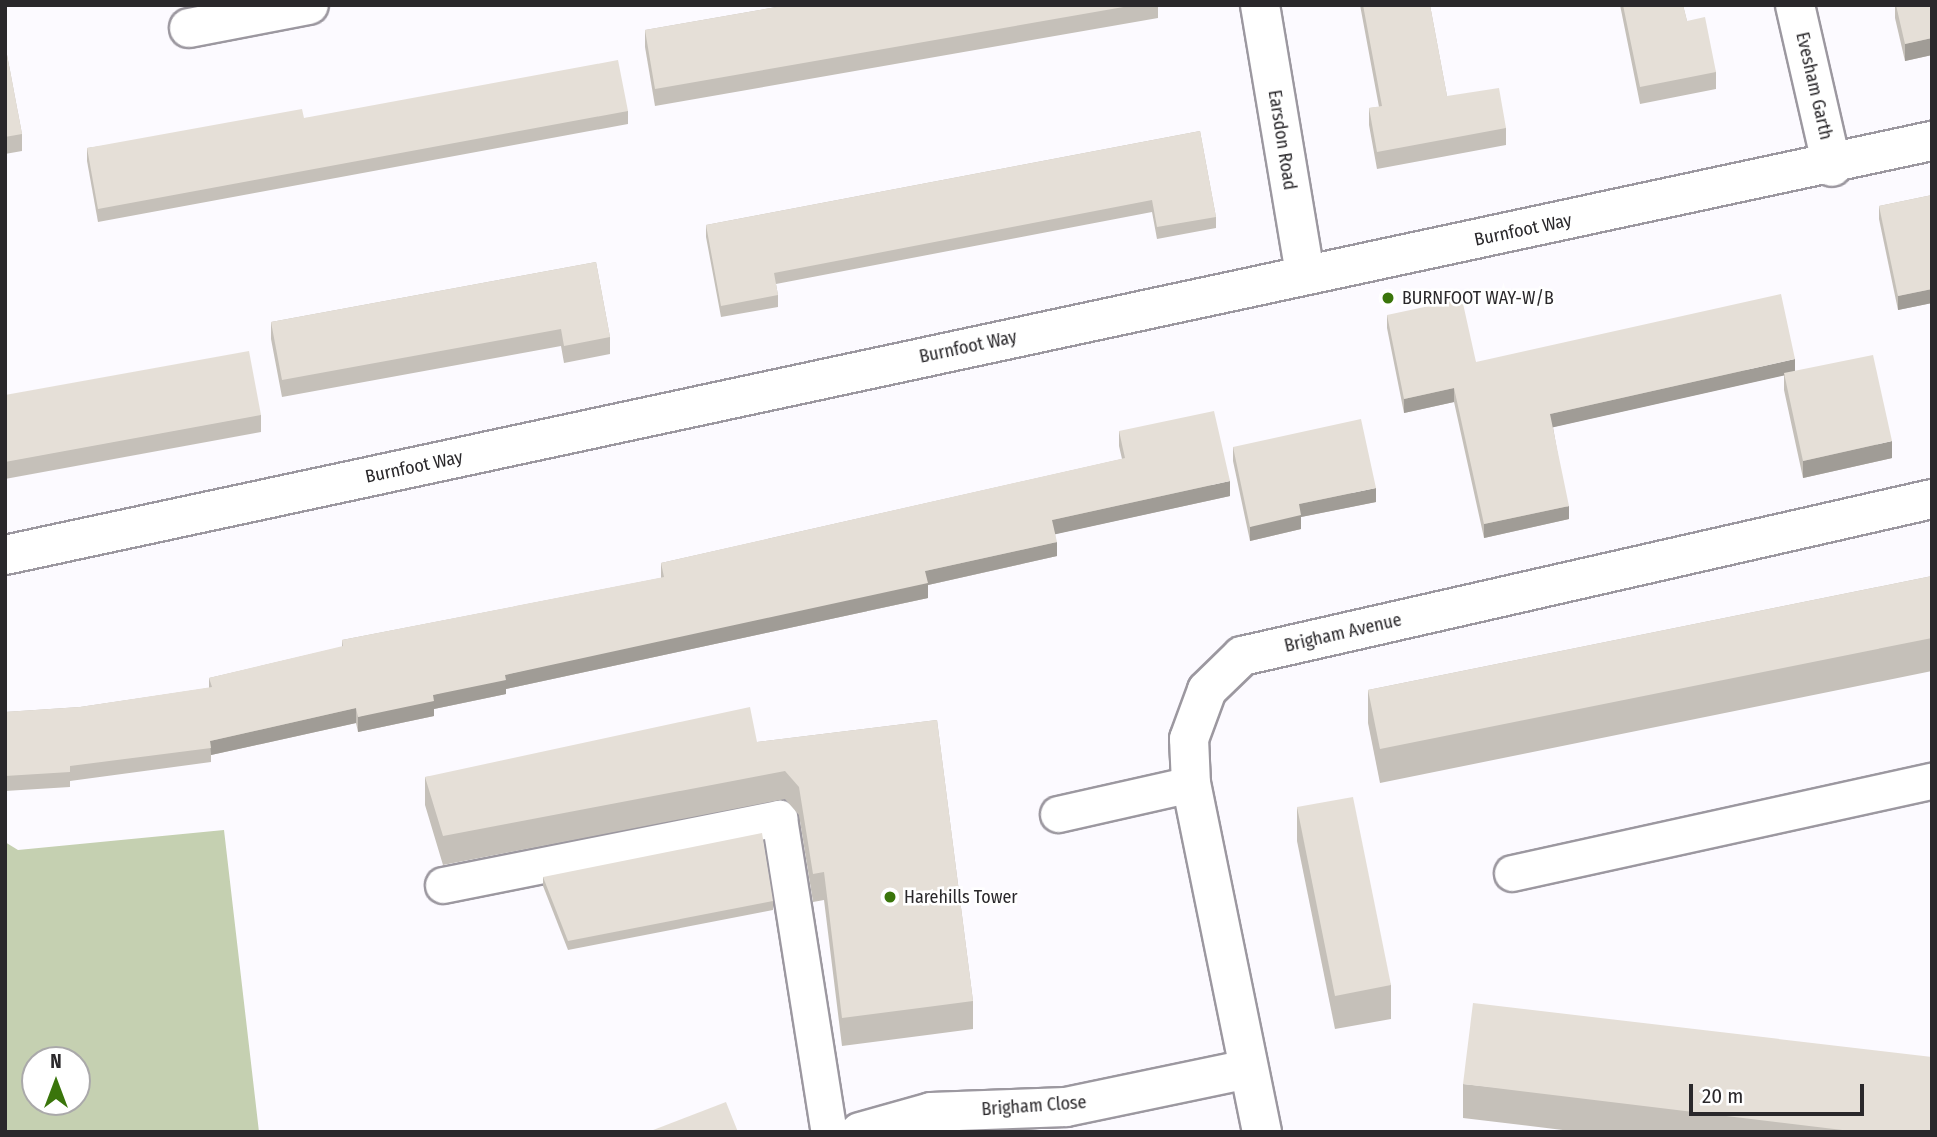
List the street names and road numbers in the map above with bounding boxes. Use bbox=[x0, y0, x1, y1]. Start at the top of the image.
street label: Evesham Garth bbox=[1791, 30, 1837, 142]
street label: Earsdon Road bbox=[1263, 88, 1301, 192]
street label: Burnfoot Way bbox=[1472, 209, 1574, 251]
street label: Burnfoot Way bbox=[917, 326, 1019, 368]
street label: Burnfoot Way bbox=[363, 446, 465, 488]
street label: Brigham Avenue bbox=[1282, 609, 1404, 657]
street label: Brigham Close bbox=[981, 1092, 1087, 1120]

